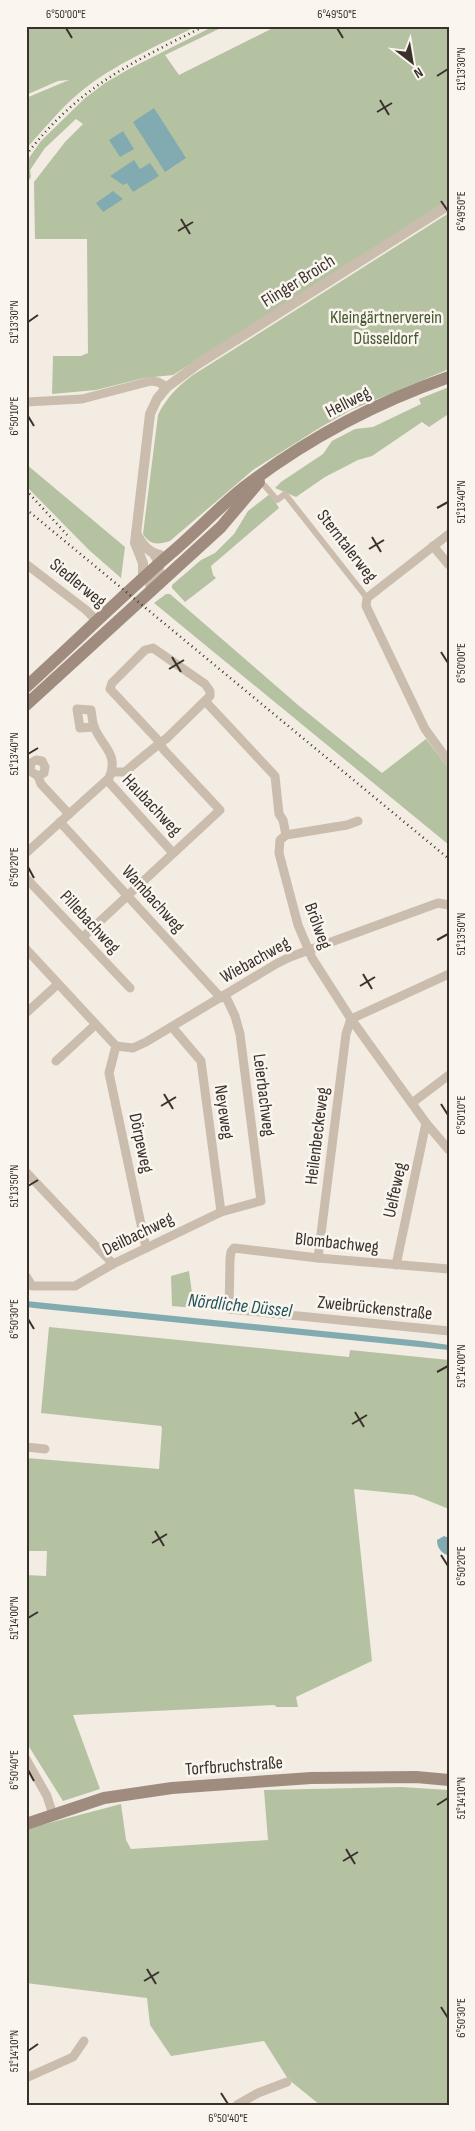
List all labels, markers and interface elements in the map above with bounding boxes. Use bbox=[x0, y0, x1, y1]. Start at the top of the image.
text: 6°50'00"E bbox=[46, 7, 86, 22]
text: 6°49'50"E bbox=[317, 7, 357, 22]
north arrow bbox=[388, 38, 438, 88]
text: 51°13'30"N bbox=[454, 47, 469, 91]
text: N bbox=[411, 64, 426, 82]
text: 6°49'50"E bbox=[454, 191, 469, 231]
street label: Flinger Broich bbox=[257, 250, 339, 312]
text: 51°13'30"N bbox=[7, 300, 22, 344]
park label: Kleingärtnerverein Düsseldorf bbox=[330, 307, 442, 349]
street label: Hellweg bbox=[322, 382, 374, 422]
text: 6°50'10"E bbox=[7, 397, 22, 435]
text: 51°13'40"N bbox=[454, 480, 469, 524]
street label: Sterntalerweg bbox=[312, 506, 382, 586]
street label: Siedlerweg bbox=[46, 554, 110, 612]
text: 6°50'00"E bbox=[454, 643, 469, 683]
text: 51°13'40"N bbox=[7, 732, 22, 776]
street label: Haubachweg bbox=[118, 770, 186, 840]
text: 6°50'20"E bbox=[7, 847, 22, 887]
street label: Wambachweg bbox=[117, 861, 189, 937]
street label: Pillebachweg bbox=[56, 886, 124, 958]
street label: Brölweg bbox=[300, 900, 336, 952]
text: 51°13'50"N bbox=[454, 913, 469, 955]
street label: Wiebachweg bbox=[217, 932, 293, 988]
street label: Leierbachweg bbox=[249, 1052, 279, 1138]
street label: Neyeweg bbox=[210, 1083, 238, 1141]
street label: Heilenbeckeweg bbox=[301, 1086, 333, 1186]
text: 6°50'10"E bbox=[454, 1096, 469, 1134]
street label: Dörpeweg bbox=[124, 1111, 158, 1175]
street label: Uelfeweg bbox=[379, 1160, 411, 1220]
text: 51°13'50"N bbox=[7, 1165, 22, 1207]
street label: Deilbachweg bbox=[99, 1208, 177, 1260]
street label: Blombachweg bbox=[294, 1228, 380, 1258]
water label: Nördliche Düssel bbox=[187, 1289, 294, 1323]
street label: Zweibrückenstraße bbox=[317, 1292, 433, 1324]
text: 6°50'30"E bbox=[7, 1299, 22, 1339]
text: 51°14'00"N bbox=[454, 1344, 469, 1388]
text: 6°50'20"E bbox=[454, 1546, 469, 1586]
text: 51°14'00"N bbox=[7, 1596, 22, 1640]
text: 6°50'40"E bbox=[7, 1750, 22, 1790]
street label: Torfbruchstraße bbox=[184, 1752, 284, 1780]
text: 51°14'10"N bbox=[454, 1777, 469, 1819]
text: 6°50'30"E bbox=[454, 1998, 469, 2038]
text: 51°14'10"N bbox=[7, 2030, 22, 2072]
text: 6°50'40"E bbox=[208, 2111, 248, 2126]

